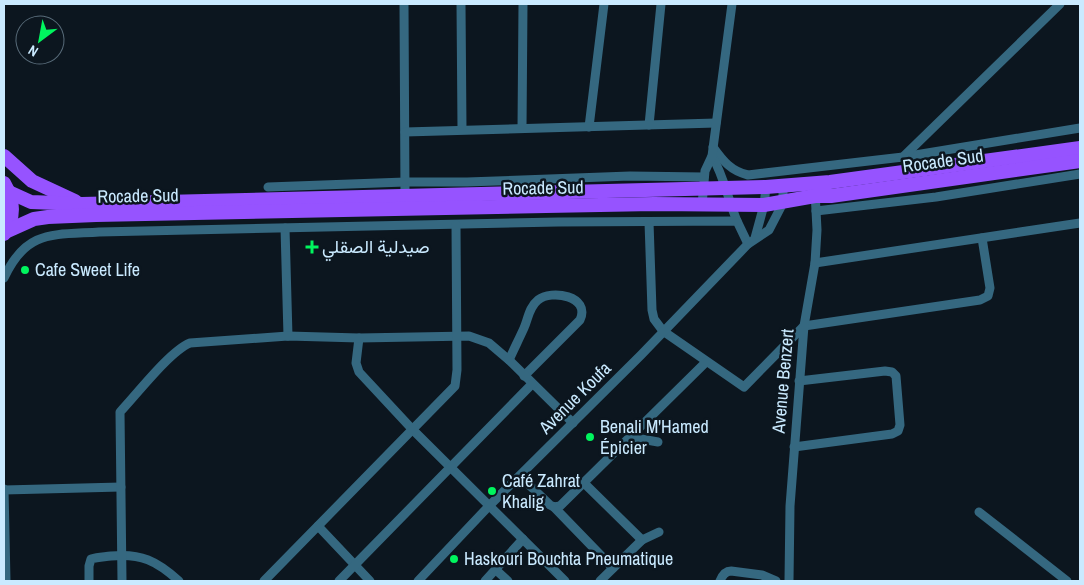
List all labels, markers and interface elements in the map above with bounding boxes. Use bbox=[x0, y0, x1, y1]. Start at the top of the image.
north arrow bbox=[15, 15, 65, 65]
text: N bbox=[25, 41, 41, 61]
street label: Rocade Sud bbox=[901, 142, 985, 179]
street label: Rocade Sud bbox=[502, 174, 584, 201]
street label: Rocade Sud bbox=[97, 182, 179, 209]
place label: صيدلية الصقلي bbox=[322, 234, 430, 262]
marker: صيدلية الصقلي bbox=[306, 241, 318, 253]
place label: Cafe Sweet Life bbox=[35, 257, 140, 282]
marker: Cafe Sweet Life bbox=[19, 264, 31, 276]
street label: Avenue Benzert bbox=[765, 328, 800, 435]
street label: Avenue Koufa bbox=[532, 356, 616, 440]
place label: Benali M'Hamed Épicier bbox=[600, 414, 709, 460]
marker: Benali M'Hamed Épicier bbox=[584, 431, 596, 443]
place label: Café Zahrat Khalig bbox=[502, 468, 580, 514]
marker: Café Zahrat Khalig bbox=[486, 485, 498, 497]
place label: Haskouri Bouchta Pneumatique bbox=[464, 546, 673, 571]
marker: Haskouri Bouchta Pneumatique bbox=[448, 553, 460, 565]

